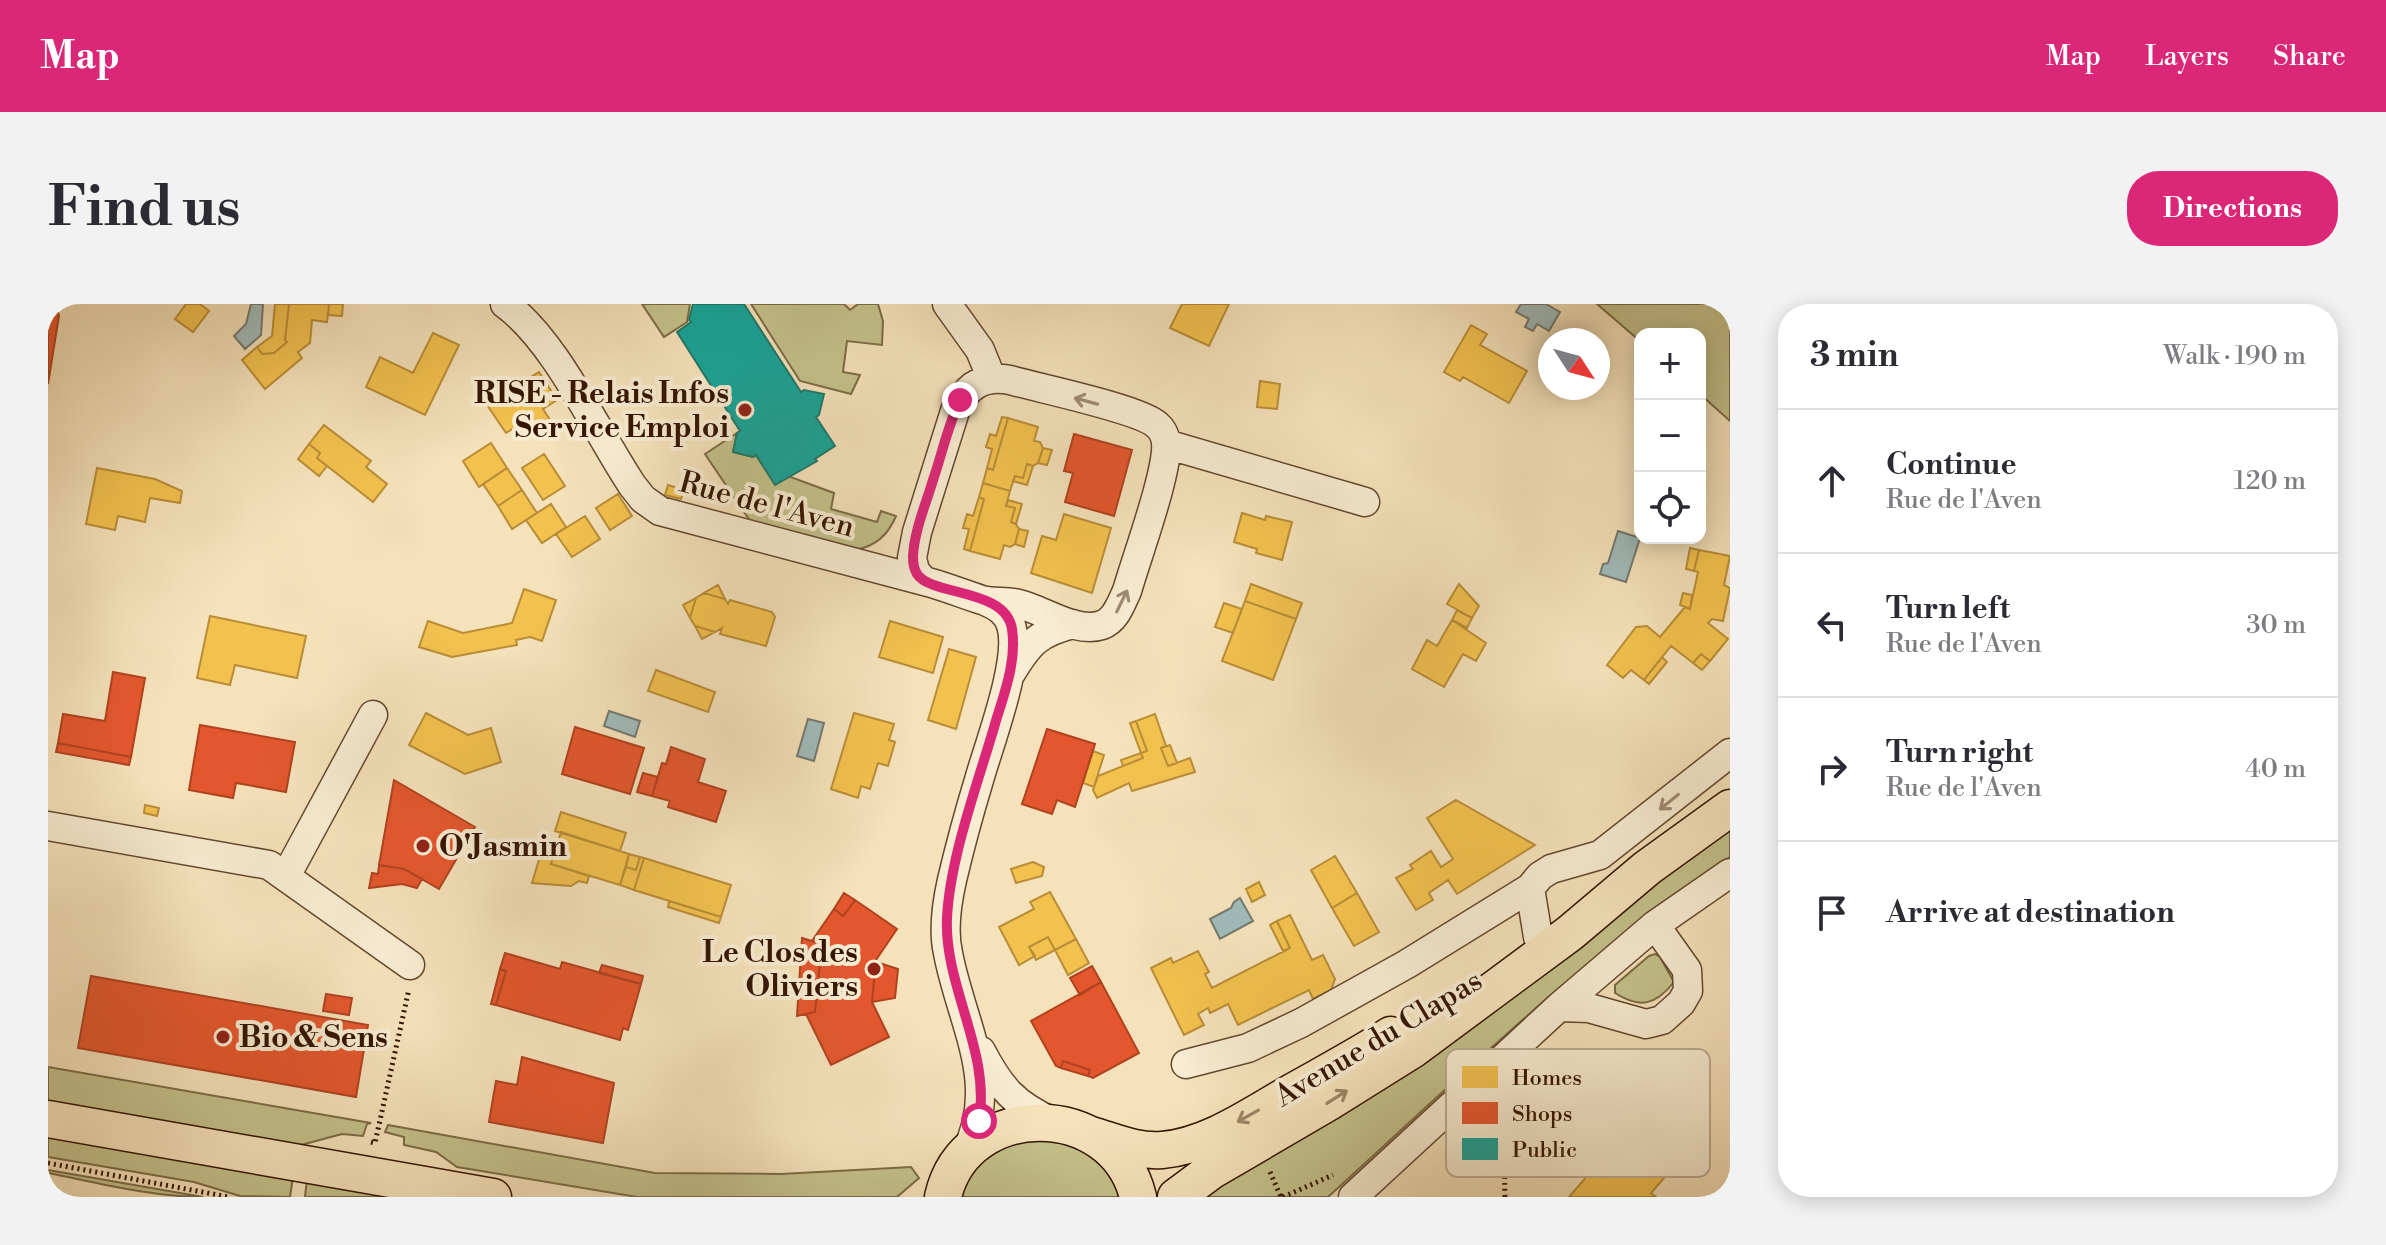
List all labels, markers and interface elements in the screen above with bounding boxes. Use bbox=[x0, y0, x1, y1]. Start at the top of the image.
text: Map bbox=[40, 33, 120, 80]
text: Map bbox=[2046, 39, 2101, 74]
text: Layers bbox=[2145, 39, 2229, 74]
text: Share bbox=[2273, 39, 2346, 74]
button: Directions bbox=[2127, 171, 2338, 246]
text: Find us bbox=[48, 173, 241, 243]
north arrow bbox=[1538, 328, 1610, 400]
map controls bbox=[1634, 328, 1706, 544]
button: + bbox=[1634, 328, 1706, 400]
text: 3 min bbox=[1810, 335, 1899, 377]
text: Walk · 190 m bbox=[2163, 340, 2306, 372]
place label: RISE - Relais Infos Service Emploi bbox=[474, 375, 729, 447]
route end bbox=[942, 382, 978, 418]
one-way arrow bbox=[1074, 393, 1100, 408]
button: − bbox=[1634, 400, 1706, 472]
marker: RISE - Relais Infos Service Emploi bbox=[736, 401, 754, 419]
text: Continue bbox=[1886, 446, 2017, 484]
icon: ahead bbox=[1810, 459, 1854, 503]
street label: Rue de l'Aven bbox=[675, 463, 859, 547]
text: 120 m bbox=[2234, 465, 2306, 497]
button: locate bbox=[1634, 472, 1706, 544]
text: Rue de l'Aven bbox=[1886, 484, 2042, 516]
one-way arrow bbox=[1115, 589, 1130, 613]
text: Turn left bbox=[1886, 590, 2010, 628]
icon: left bbox=[1810, 603, 1854, 647]
text: 30 m bbox=[2246, 609, 2306, 641]
text: Rue de l'Aven bbox=[1886, 628, 2042, 660]
text: Turn right bbox=[1886, 734, 2033, 772]
icon: right bbox=[1810, 747, 1854, 791]
text: 40 m bbox=[2245, 753, 2306, 785]
text: Rue de l'Aven bbox=[1886, 772, 2042, 804]
one-way arrow bbox=[1659, 793, 1680, 810]
place label: O'Jasmin bbox=[439, 828, 568, 866]
marker: O'Jasmin bbox=[414, 837, 432, 855]
icon: arrive bbox=[1810, 891, 1854, 935]
text: Arrive at destination bbox=[1886, 894, 2175, 932]
place label: Le Clos des Oliviers bbox=[702, 934, 858, 1006]
marker: Le Clos des Oliviers bbox=[865, 960, 883, 978]
street label: Avenue du Clapas bbox=[1267, 962, 1489, 1116]
place label: Bio & Sens bbox=[239, 1019, 388, 1057]
marker: Bio & Sens bbox=[214, 1028, 232, 1046]
legend bbox=[1446, 1049, 1710, 1177]
text: Homes bbox=[1512, 1065, 1582, 1092]
one-way arrow bbox=[1325, 1089, 1348, 1105]
text: Shops bbox=[1512, 1101, 1572, 1128]
route start bbox=[961, 1103, 997, 1139]
one-way arrow bbox=[1237, 1109, 1261, 1125]
text: Public bbox=[1512, 1137, 1577, 1164]

